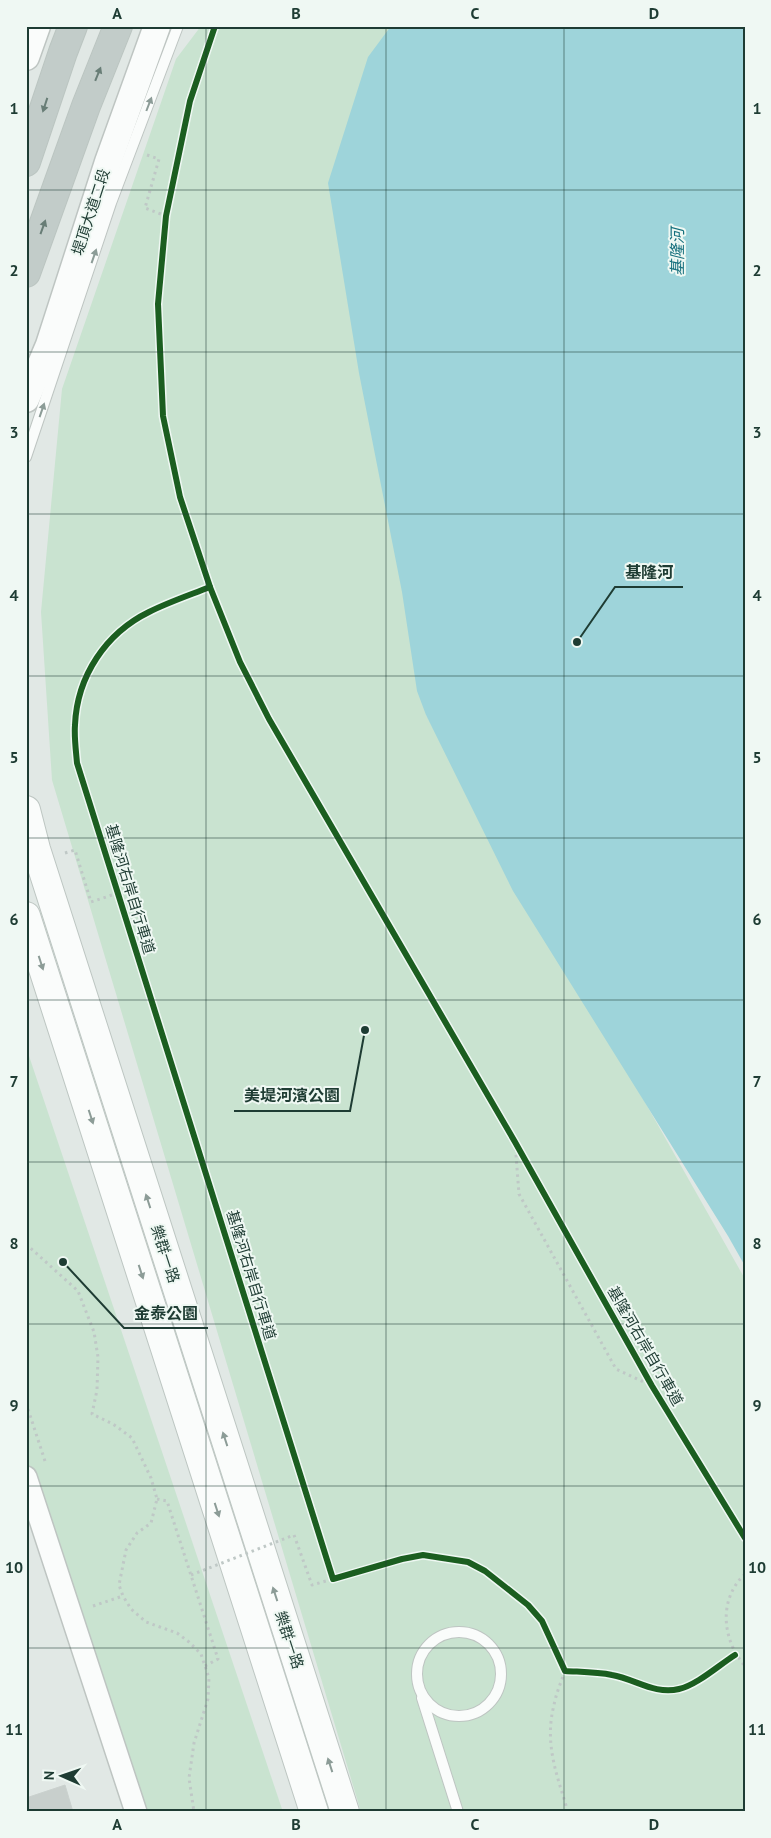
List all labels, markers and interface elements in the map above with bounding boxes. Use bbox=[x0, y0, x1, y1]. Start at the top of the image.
text: A bbox=[112, 3, 122, 23]
text: B bbox=[291, 3, 301, 23]
text: C bbox=[471, 3, 480, 23]
text: D bbox=[649, 3, 659, 23]
one-way arrow bbox=[95, 67, 103, 81]
one-way arrow bbox=[146, 96, 153, 111]
text: 1 bbox=[9, 98, 19, 118]
one-way arrow bbox=[41, 98, 49, 113]
text: 1 bbox=[752, 98, 762, 118]
street label: 堤頂大道二段 bbox=[68, 166, 113, 258]
one-way arrow bbox=[39, 219, 47, 234]
water label: 基隆河 bbox=[667, 225, 687, 276]
one-way arrow bbox=[90, 249, 98, 264]
text: 2 bbox=[9, 260, 19, 280]
text: 2 bbox=[752, 260, 762, 280]
one-way arrow bbox=[39, 403, 46, 418]
text: 3 bbox=[9, 422, 19, 442]
text: 3 bbox=[752, 422, 762, 442]
callout: 基隆河 bbox=[615, 556, 683, 587]
text: 基隆河 bbox=[625, 562, 673, 582]
text: 4 bbox=[9, 585, 19, 605]
text: 4 bbox=[752, 585, 762, 605]
text: 5 bbox=[9, 747, 19, 767]
text: 5 bbox=[752, 747, 762, 767]
street label: 基隆河右岸自行車道 bbox=[102, 822, 159, 956]
text: 6 bbox=[9, 909, 19, 929]
text: 6 bbox=[752, 909, 762, 929]
one-way arrow bbox=[38, 955, 45, 970]
text: 7 bbox=[9, 1071, 19, 1091]
text: 7 bbox=[752, 1071, 762, 1091]
callout: 美堤河濱公園 bbox=[234, 1080, 350, 1111]
text: 美堤河濱公園 bbox=[244, 1085, 340, 1105]
one-way arrow bbox=[88, 1110, 95, 1125]
one-way arrow bbox=[144, 1194, 152, 1209]
street label: 基隆河右岸自行車道 bbox=[223, 1208, 280, 1342]
street label: 樂群一路 bbox=[147, 1222, 184, 1285]
text: 8 bbox=[9, 1233, 19, 1253]
text: 8 bbox=[752, 1233, 762, 1253]
one-way arrow bbox=[137, 1265, 145, 1280]
street label: 基隆河右岸自行車道 bbox=[603, 1283, 687, 1409]
callout: 金泰公園 bbox=[124, 1297, 208, 1328]
text: 金泰公園 bbox=[134, 1303, 198, 1323]
text: 9 bbox=[9, 1395, 19, 1415]
text: 9 bbox=[752, 1395, 762, 1415]
one-way arrow bbox=[220, 1432, 228, 1447]
one-way arrow bbox=[214, 1503, 221, 1518]
text: 10 bbox=[5, 1557, 23, 1577]
text: 10 bbox=[748, 1557, 766, 1577]
one-way arrow bbox=[270, 1586, 278, 1601]
street label: 樂群一路 bbox=[271, 1608, 308, 1671]
text: 11 bbox=[5, 1719, 23, 1739]
text: 11 bbox=[748, 1719, 766, 1739]
north arrow bbox=[38, 1750, 88, 1800]
one-way arrow bbox=[326, 1758, 333, 1773]
text: N bbox=[40, 1771, 58, 1780]
text: A bbox=[112, 1814, 122, 1834]
text: B bbox=[291, 1814, 301, 1834]
text: C bbox=[471, 1814, 480, 1834]
text: D bbox=[649, 1814, 659, 1834]

